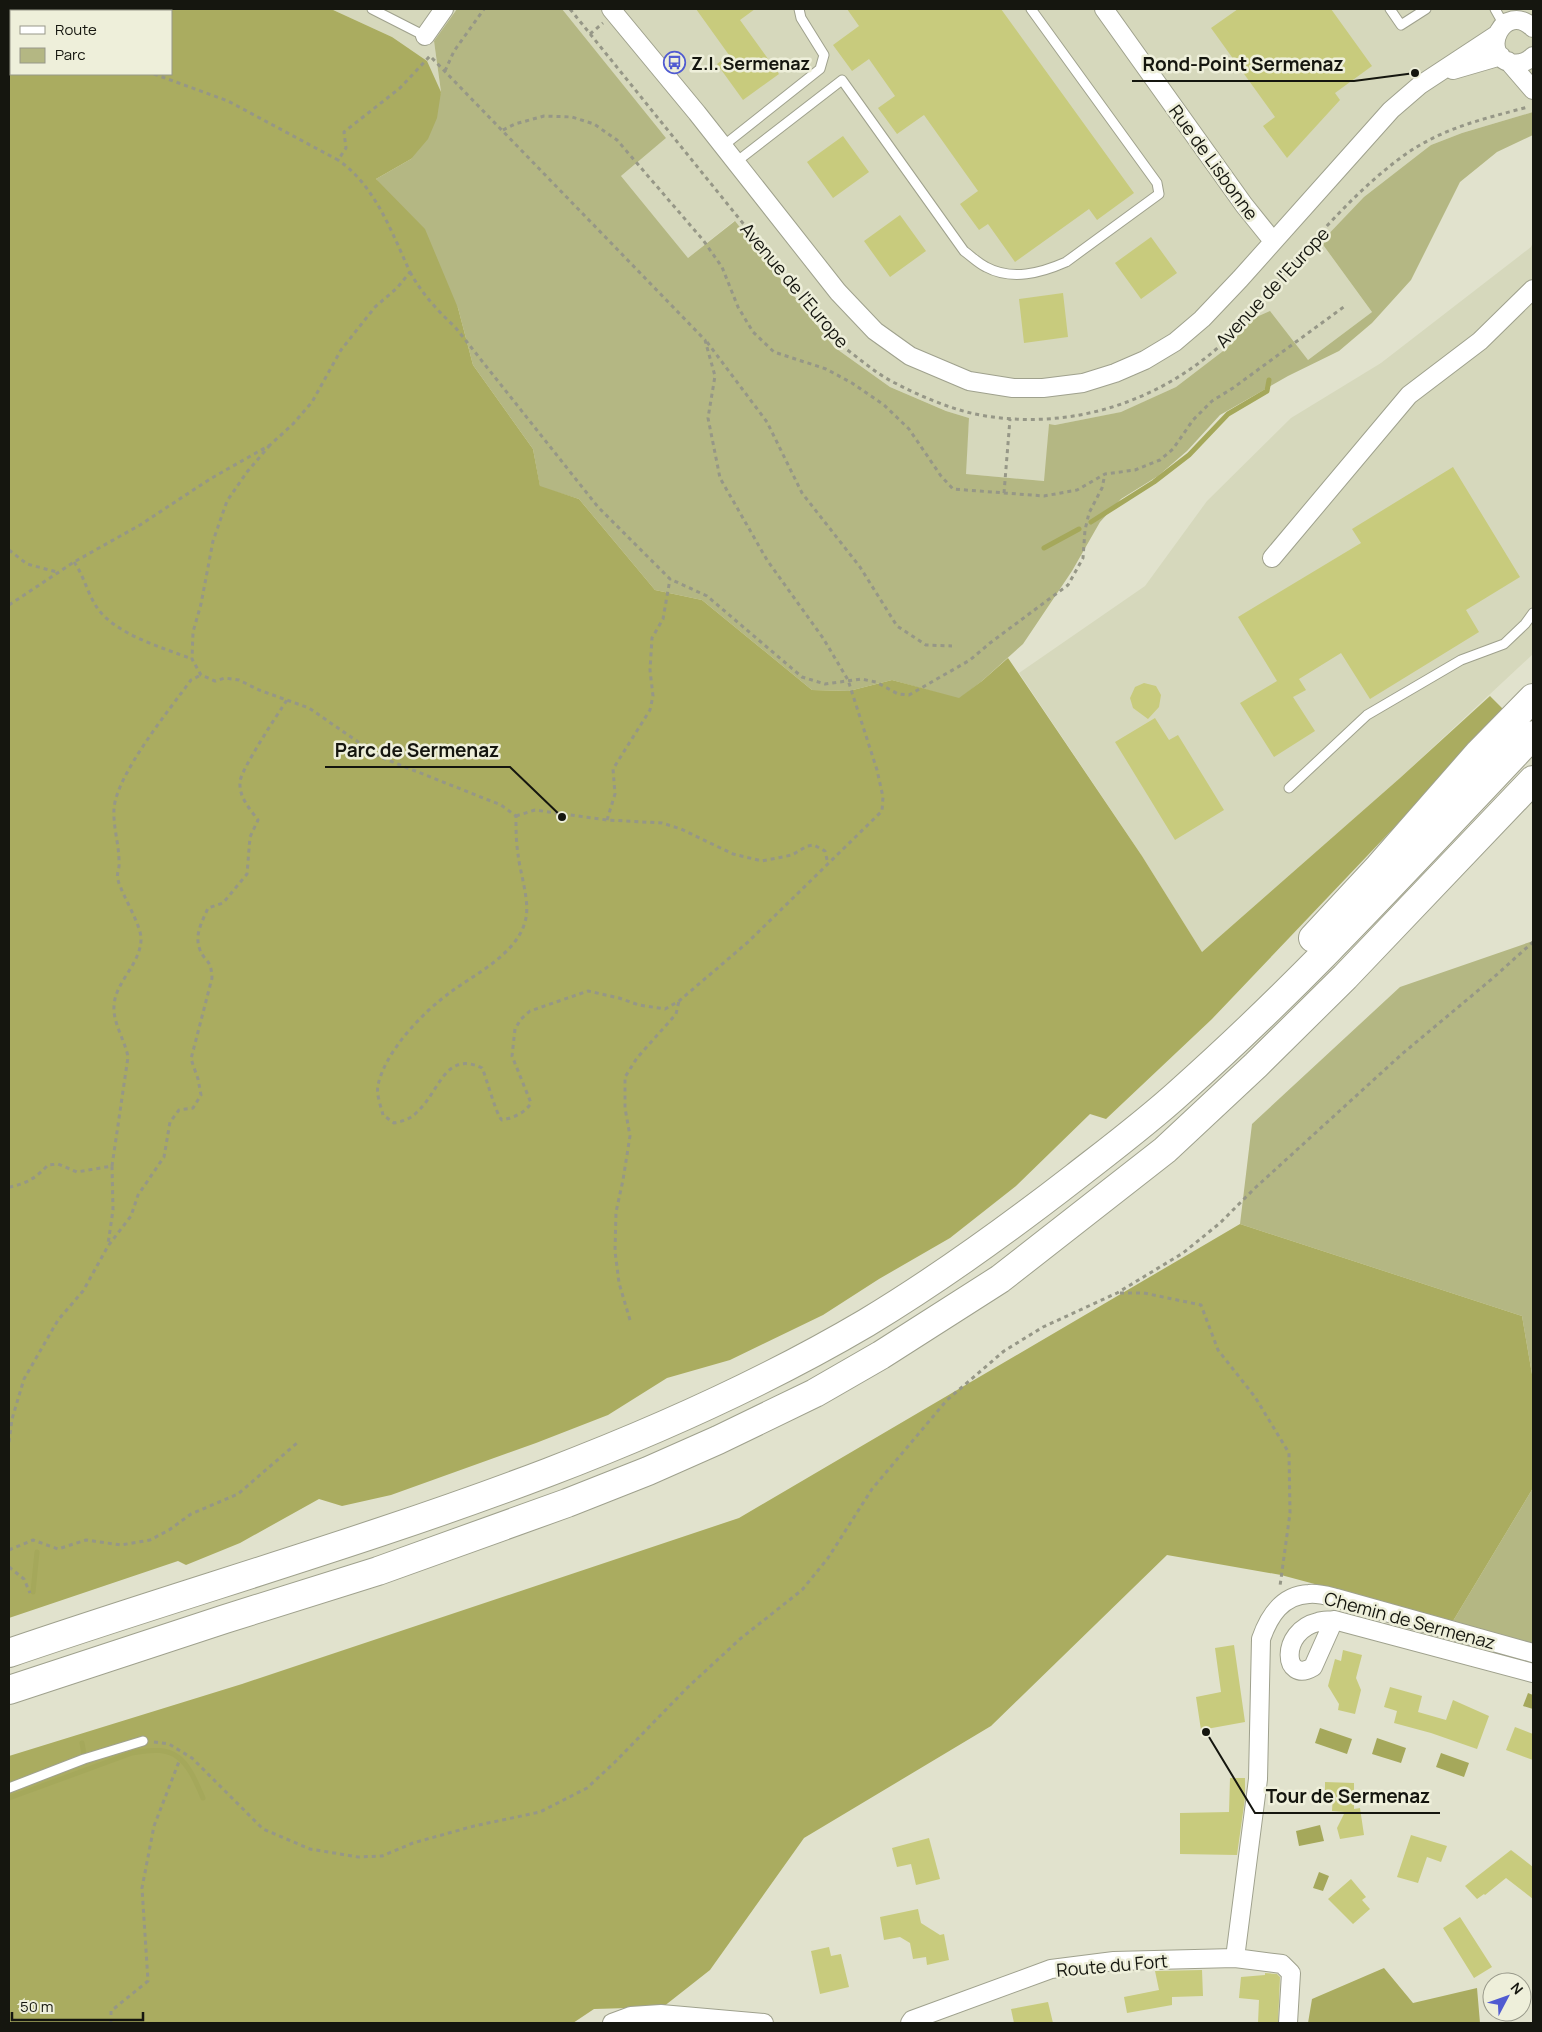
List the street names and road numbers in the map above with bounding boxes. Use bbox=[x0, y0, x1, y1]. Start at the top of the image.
street label: Rue de Lisbonne bbox=[1164, 100, 1264, 224]
street label: Avenue de l'Europe bbox=[735, 217, 855, 353]
street label: Avenue de l'Europe bbox=[1210, 222, 1334, 352]
street label: Chemin de Sermenaz bbox=[1322, 1586, 1498, 1654]
street label: Route du Fort bbox=[1055, 1948, 1169, 1982]

